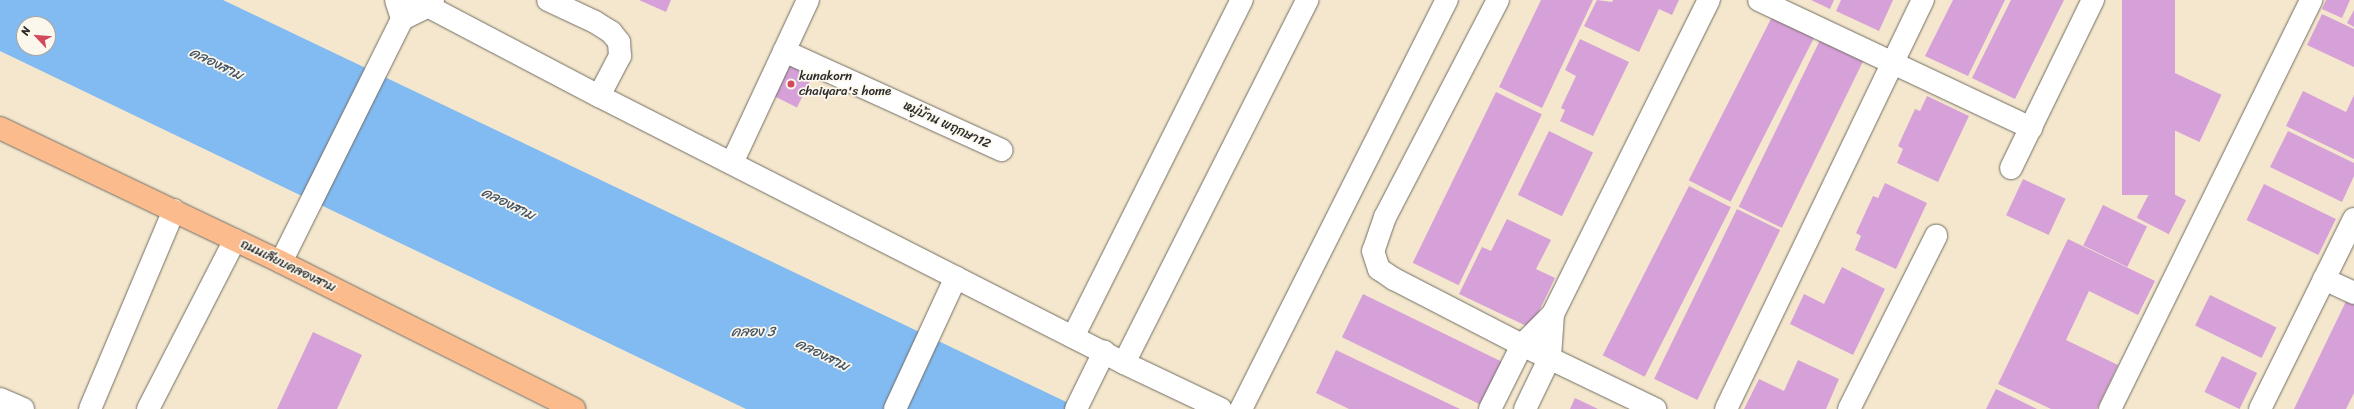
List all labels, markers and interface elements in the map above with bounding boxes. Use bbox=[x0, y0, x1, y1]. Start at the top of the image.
north arrow bbox=[16, 16, 56, 56]
text: N bbox=[15, 23, 36, 39]
water label: คลองสาม bbox=[187, 44, 245, 84]
place label: kunakorn chaiyara's home bbox=[799, 69, 892, 100]
marker: kunakorn chaiyara's home bbox=[786, 79, 796, 89]
street label: หมู่บ้าน พฤกษา12 bbox=[901, 98, 993, 152]
water label: คลองสาม bbox=[479, 184, 537, 224]
street label: ถนนเลียบคลองสาม bbox=[238, 236, 338, 296]
water label: คลอง 3 bbox=[731, 324, 775, 340]
water label: คลองสาม bbox=[793, 335, 851, 375]

